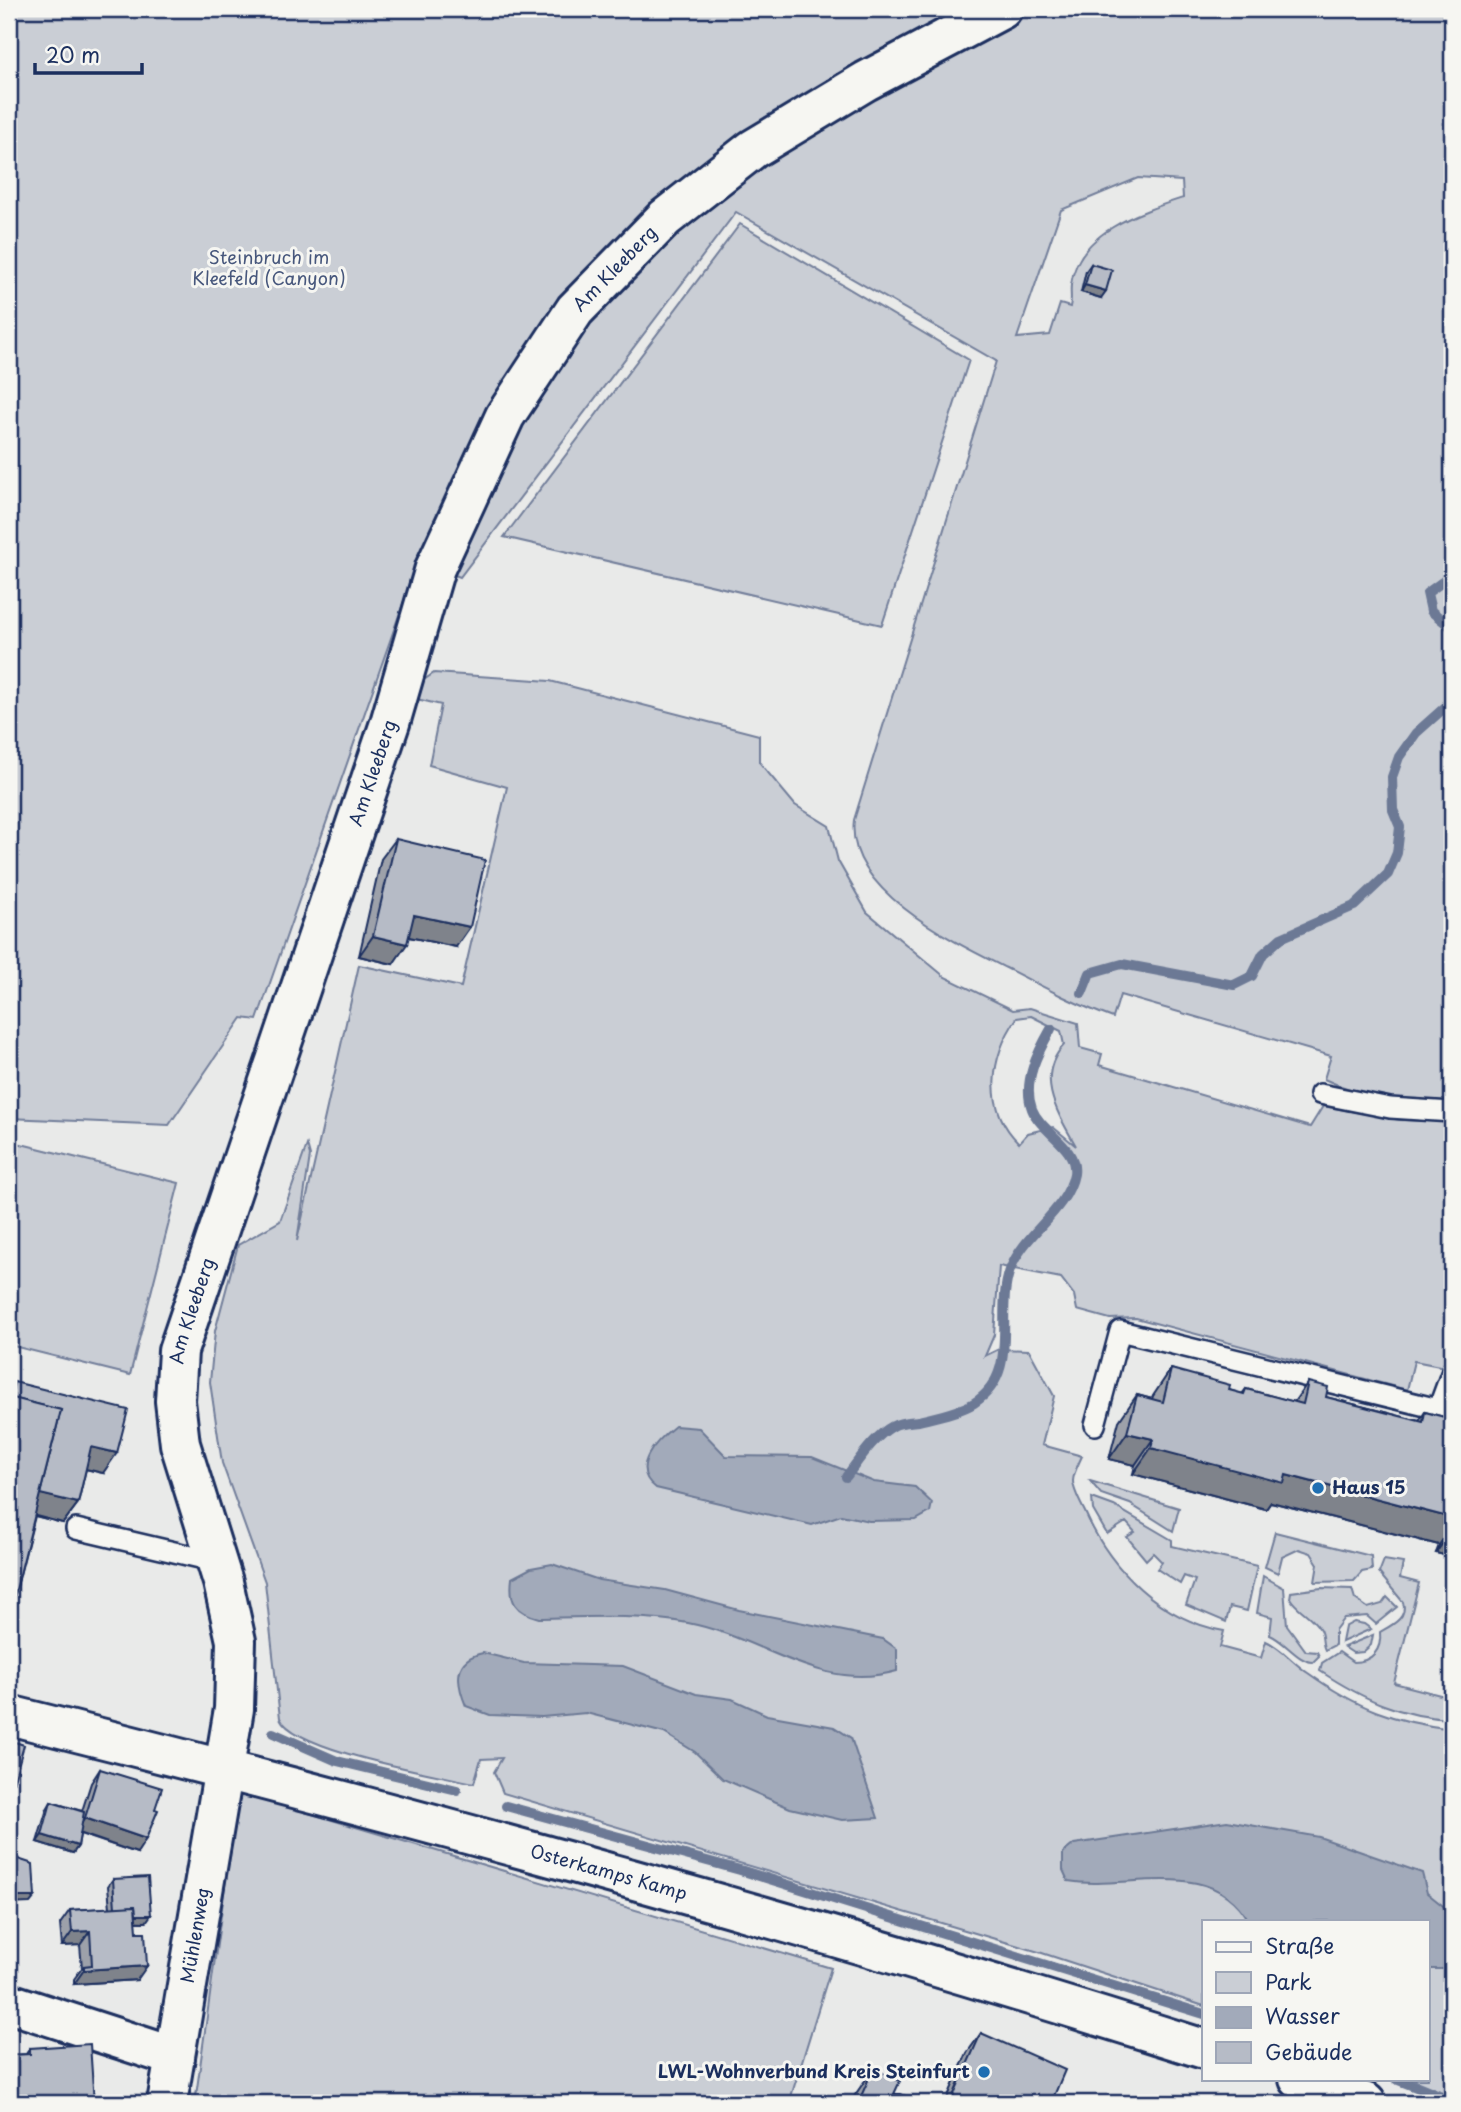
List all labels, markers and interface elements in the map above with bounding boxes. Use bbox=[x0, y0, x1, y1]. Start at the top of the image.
scale bar bbox=[35, 32, 142, 76]
text: 20 m bbox=[46, 38, 100, 70]
street label: Am Kleeberg bbox=[566, 219, 662, 317]
park label: Steinbruch im Kleefeld (Canyon) bbox=[192, 243, 346, 291]
street label: Am Kleeberg bbox=[341, 716, 402, 829]
street label: Am Kleeberg bbox=[162, 1254, 220, 1365]
place label: Haus 15 bbox=[1332, 1473, 1406, 1500]
marker: Haus 15 bbox=[1310, 1480, 1326, 1496]
street label: Osterkamps Kamp bbox=[527, 1837, 691, 1906]
street label: Mühlenweg bbox=[173, 1885, 215, 1985]
legend bbox=[1202, 1920, 1430, 2080]
text: Straße bbox=[1265, 1929, 1334, 1961]
text: Park bbox=[1265, 1965, 1312, 1997]
text: Wasser bbox=[1265, 1999, 1340, 2031]
text: Gebäude bbox=[1265, 2035, 1352, 2067]
place label: LWL-Wohnverbund Kreis Steinfurt bbox=[658, 2057, 970, 2084]
marker: LWL-Wohnverbund Kreis Steinfurt bbox=[976, 2064, 992, 2080]

